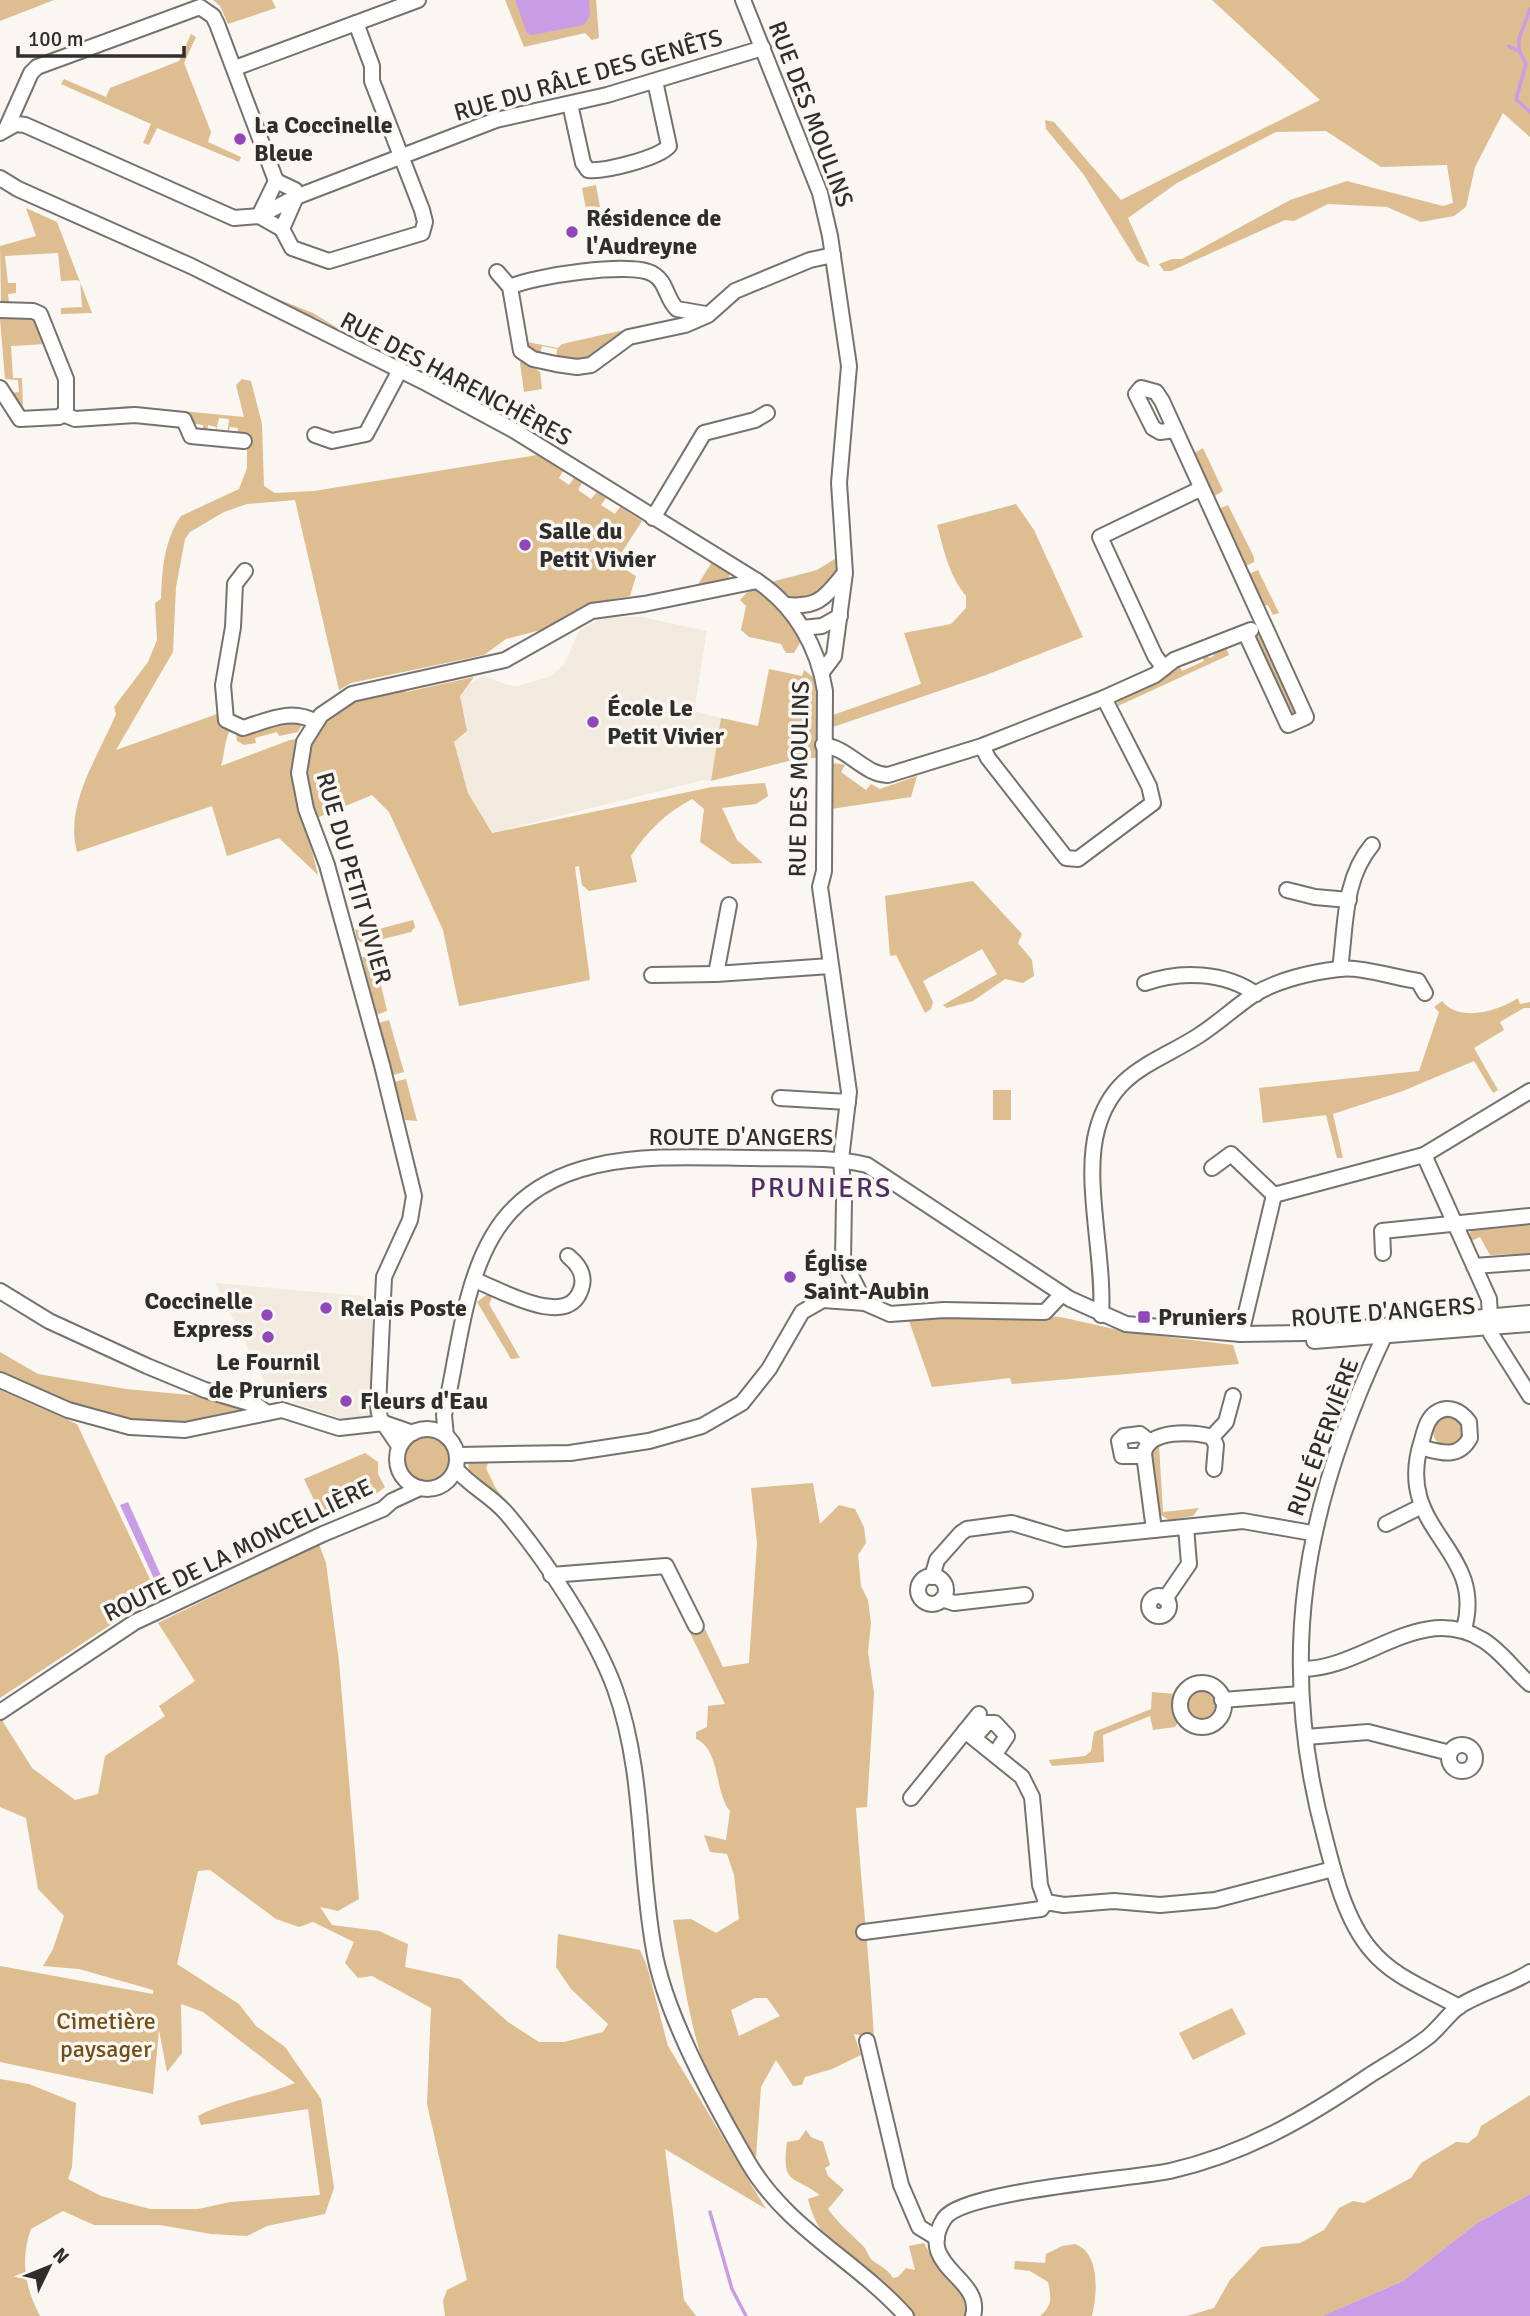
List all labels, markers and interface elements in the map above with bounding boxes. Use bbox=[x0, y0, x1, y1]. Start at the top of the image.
scale bar bbox=[18, 14, 184, 58]
street label: RUE DES MOULINS bbox=[762, 17, 860, 211]
street label: RUE DU RÂLE DES GENÊTS bbox=[450, 22, 726, 128]
text: 100 m bbox=[28, 26, 83, 52]
place label: La Coccinelle Bleue bbox=[254, 110, 393, 168]
marker: La Coccinelle Bleue bbox=[232, 131, 248, 147]
place label: Résidence de l'Audreyne bbox=[586, 203, 721, 261]
marker: Résidence de l'Audreyne bbox=[564, 224, 580, 240]
street label: RUE DES HARENCHÈRES bbox=[335, 305, 577, 453]
place label: Salle du Petit Vivier bbox=[539, 516, 656, 574]
marker: Salle du Petit Vivier bbox=[517, 537, 533, 553]
street label: RUE DES MOULINS bbox=[782, 680, 816, 878]
place label: École Le Petit Vivier bbox=[607, 693, 724, 751]
marker: École Le Petit Vivier bbox=[585, 714, 601, 730]
street label: RUE DU PETIT VIVIER bbox=[309, 769, 399, 987]
street label: ROUTE D'ANGERS bbox=[649, 1122, 833, 1152]
district label: PRUNIERS bbox=[750, 1171, 892, 1205]
place label: Église Saint-Aubin bbox=[804, 1248, 929, 1306]
marker: Église Saint-Aubin bbox=[782, 1269, 798, 1285]
place label: Coccinelle Express bbox=[144, 1286, 253, 1344]
street label: ROUTE D'ANGERS bbox=[1290, 1291, 1476, 1333]
place label: Relais Poste bbox=[340, 1293, 467, 1323]
marker: Relais Poste bbox=[318, 1300, 334, 1316]
place label: Pruniers bbox=[1158, 1302, 1247, 1332]
marker: Coccinelle Express bbox=[259, 1307, 275, 1323]
marker: Pruniers bbox=[1136, 1309, 1152, 1325]
marker: Le Fournil de Pruniers bbox=[260, 1329, 276, 1345]
place label: Le Fournil de Pruniers bbox=[208, 1347, 328, 1405]
street label: RUE ÉPERVIÈRE bbox=[1280, 1354, 1366, 1520]
place label: Fleurs d'Eau bbox=[360, 1386, 488, 1416]
marker: Fleurs d'Eau bbox=[338, 1393, 354, 1409]
street label: ROUTE DE LA MONCELLIÈRE bbox=[98, 1472, 378, 1628]
park label: Cimetière paysager bbox=[56, 2006, 156, 2064]
north arrow bbox=[14, 2232, 84, 2302]
text: N bbox=[47, 2243, 74, 2269]

